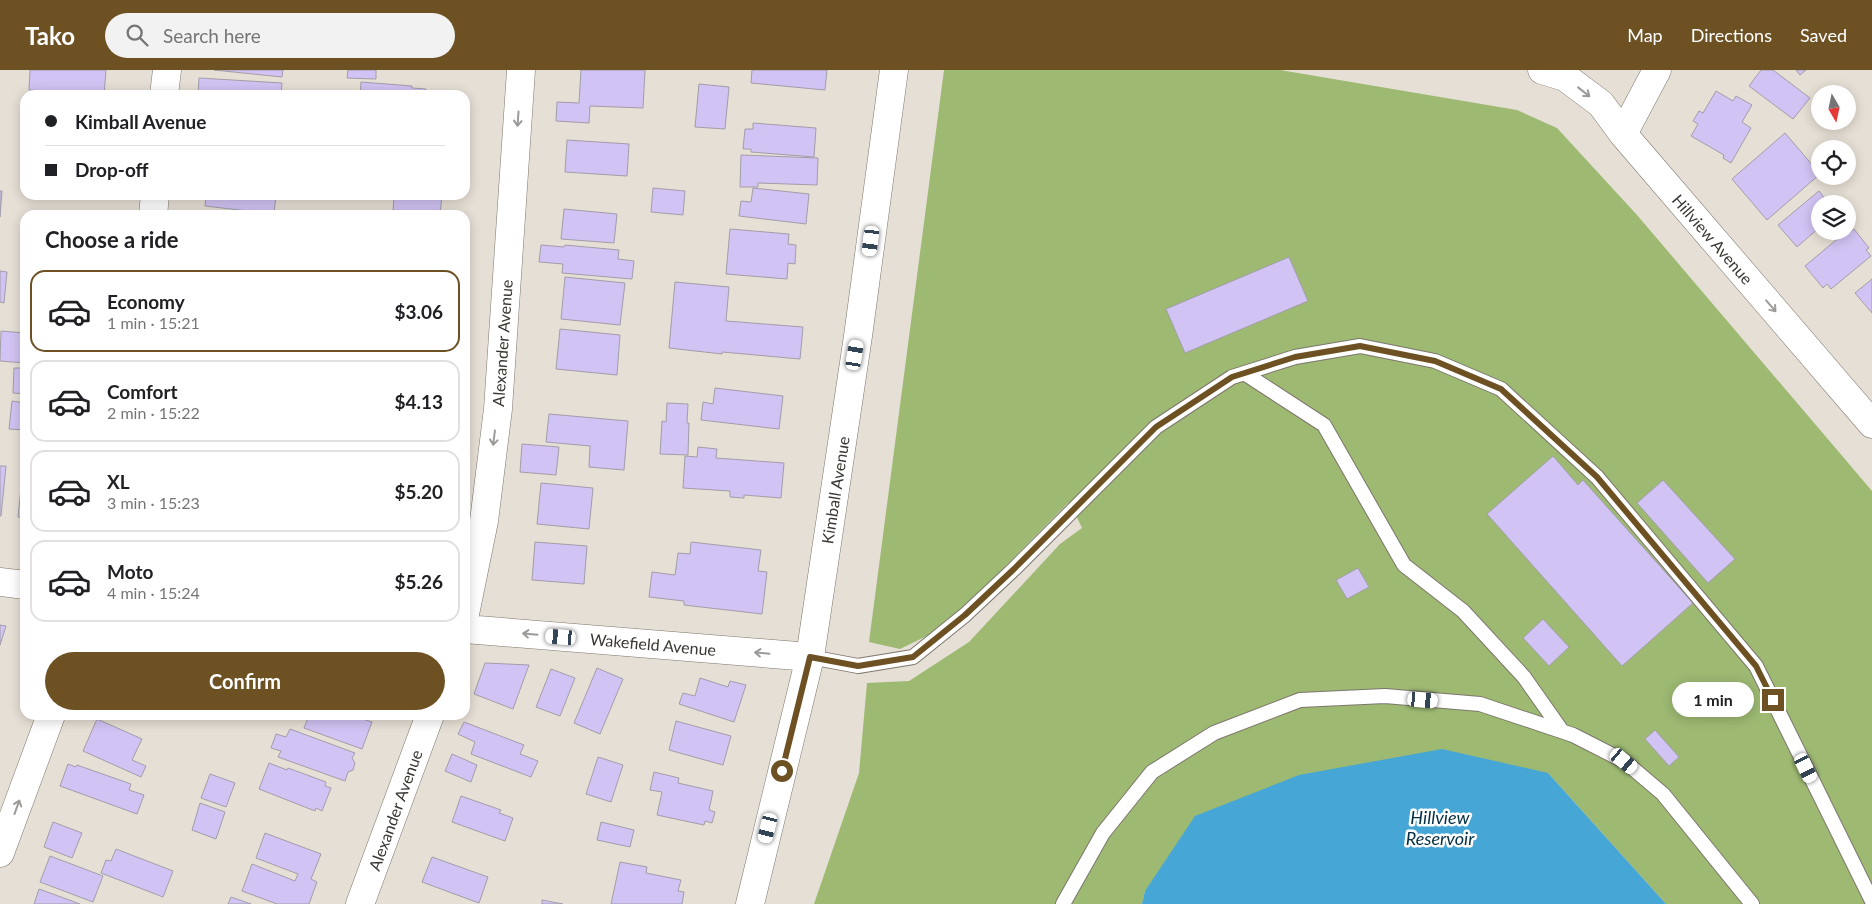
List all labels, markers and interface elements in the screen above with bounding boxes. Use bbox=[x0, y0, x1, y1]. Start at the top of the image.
search box bbox=[105, 13, 455, 58]
text: Tako bbox=[25, 21, 75, 50]
icon: search bbox=[123, 21, 151, 49]
text: Search here bbox=[163, 24, 261, 47]
text: Map bbox=[1627, 24, 1663, 46]
text: Directions bbox=[1691, 24, 1772, 46]
text: Saved bbox=[1800, 24, 1847, 46]
north arrow bbox=[1811, 85, 1856, 130]
map controls bbox=[1811, 85, 1856, 240]
one-way arrow bbox=[1577, 86, 1590, 97]
text: Kimball Avenue bbox=[75, 110, 206, 133]
one-way arrow bbox=[513, 110, 522, 126]
button: locate bbox=[1811, 140, 1856, 185]
text: Drop-off bbox=[75, 158, 149, 181]
street label: Hillview Avenue bbox=[1669, 190, 1757, 288]
button: layers bbox=[1811, 195, 1856, 240]
car bbox=[861, 225, 880, 257]
text: Choose a ride bbox=[45, 226, 179, 253]
street label: Alexander Avenue bbox=[488, 279, 516, 407]
icon: car bbox=[47, 289, 92, 334]
text: Economy bbox=[107, 290, 185, 313]
text: $3.06 bbox=[394, 300, 443, 323]
one-way arrow bbox=[1765, 300, 1777, 313]
text: 1 min · 15:21 bbox=[107, 313, 200, 332]
car bbox=[845, 339, 864, 371]
icon: car bbox=[47, 379, 92, 424]
text: Comfort bbox=[107, 380, 178, 403]
text: $4.13 bbox=[394, 390, 443, 413]
text: 2 min · 15:22 bbox=[107, 403, 200, 422]
one-way arrow bbox=[489, 429, 499, 445]
street label: Kimball Avenue bbox=[817, 435, 853, 545]
icon: car bbox=[47, 469, 92, 514]
text: XL bbox=[107, 470, 130, 493]
text: $5.20 bbox=[394, 480, 443, 503]
text: 3 min · 15:23 bbox=[107, 493, 200, 512]
icon: car bbox=[47, 559, 92, 604]
text: Moto bbox=[107, 560, 153, 583]
text: $5.26 bbox=[394, 570, 443, 593]
text: 4 min · 15:24 bbox=[107, 583, 200, 602]
car bbox=[545, 628, 576, 646]
one-way arrow bbox=[522, 629, 538, 639]
street label: Wakefield Avenue bbox=[589, 629, 717, 659]
one-way arrow bbox=[754, 648, 770, 658]
button: Confirm bbox=[45, 652, 445, 710]
callout: 1 min bbox=[1673, 682, 1756, 718]
route end bbox=[1762, 689, 1784, 711]
text: 1 min bbox=[1693, 690, 1733, 709]
car bbox=[1407, 691, 1438, 709]
car bbox=[1607, 746, 1640, 776]
street label: Alexander Avenue bbox=[364, 747, 426, 873]
car bbox=[1792, 751, 1819, 785]
route start bbox=[771, 760, 793, 782]
one-way arrow bbox=[13, 800, 22, 815]
water label: Hillview Reservoir bbox=[1406, 806, 1475, 849]
car bbox=[757, 812, 778, 844]

